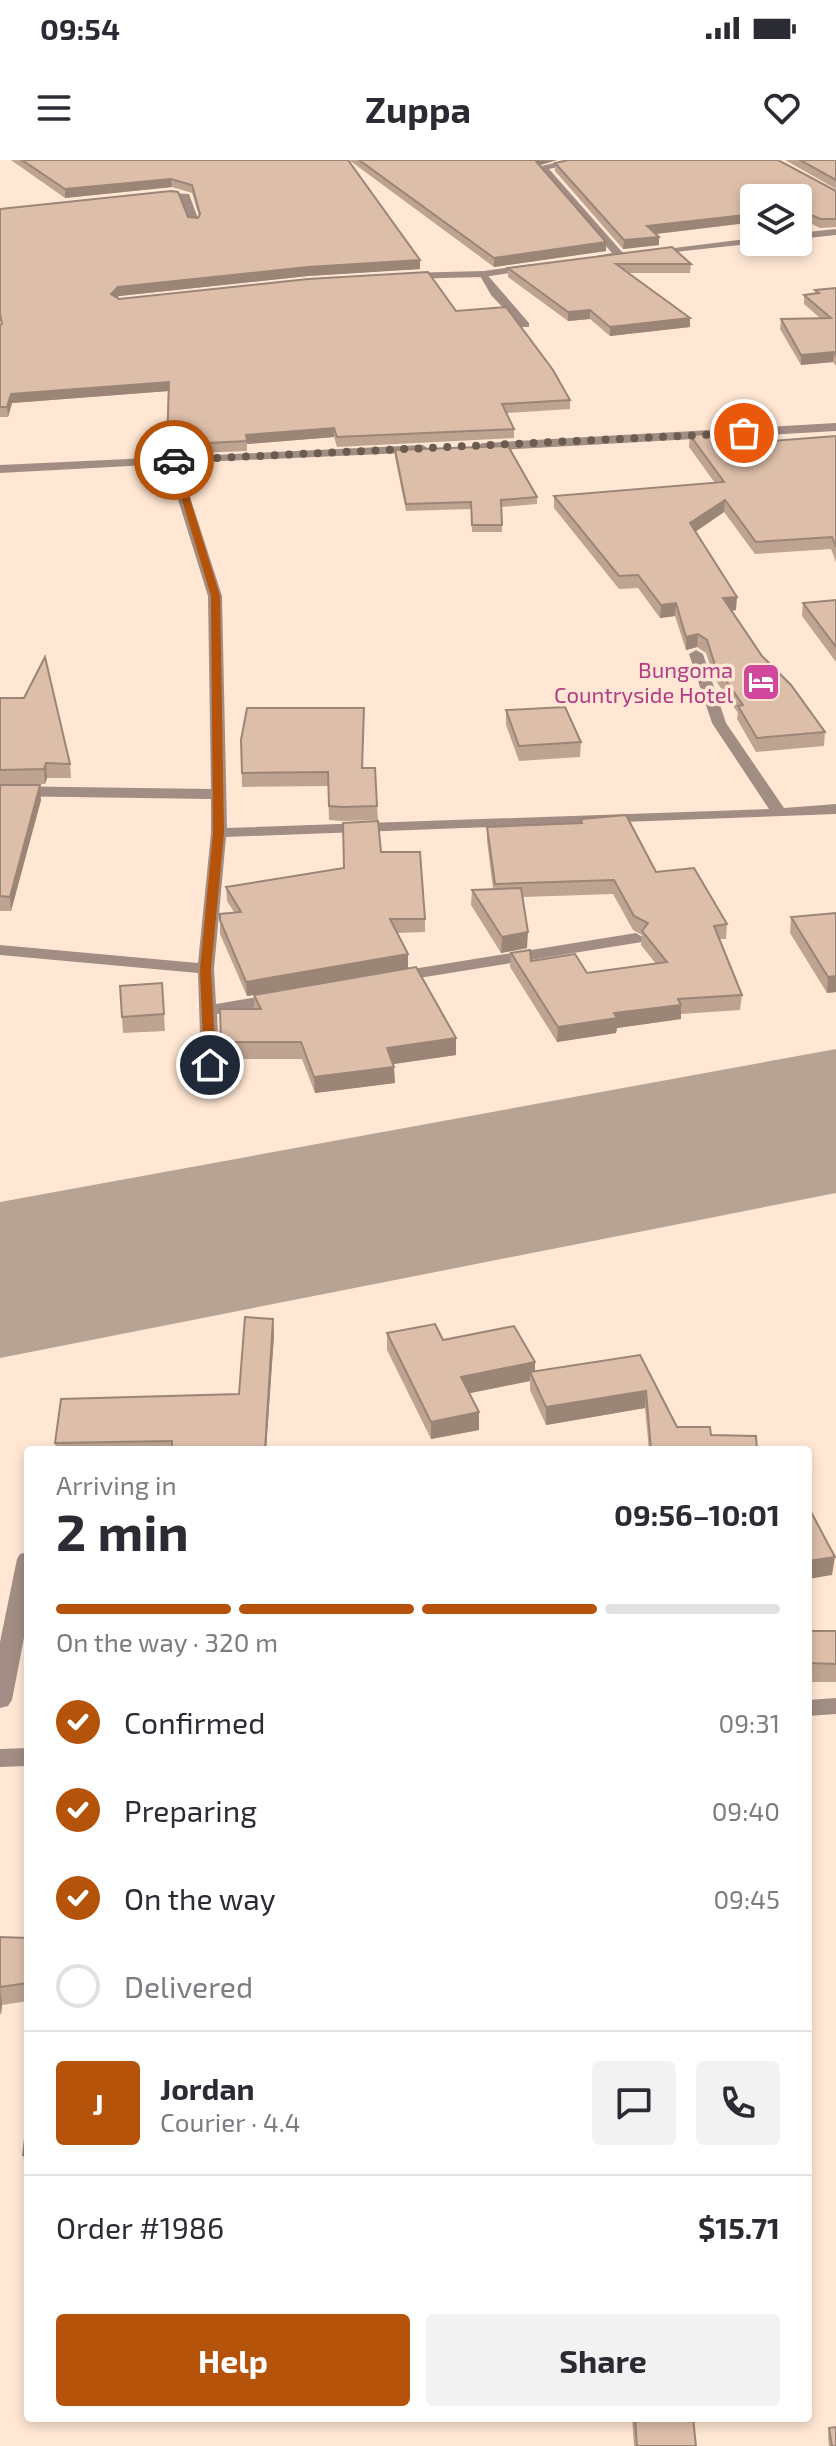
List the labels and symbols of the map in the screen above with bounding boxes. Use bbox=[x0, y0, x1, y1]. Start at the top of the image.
pin bbox=[710, 399, 778, 467]
courier bbox=[134, 420, 214, 500]
place label: Bungoma Countryside Hotel bbox=[554, 656, 733, 707]
hotel icon: Bungoma Countryside Hotel bbox=[740, 661, 782, 703]
pin bbox=[176, 1031, 244, 1099]

